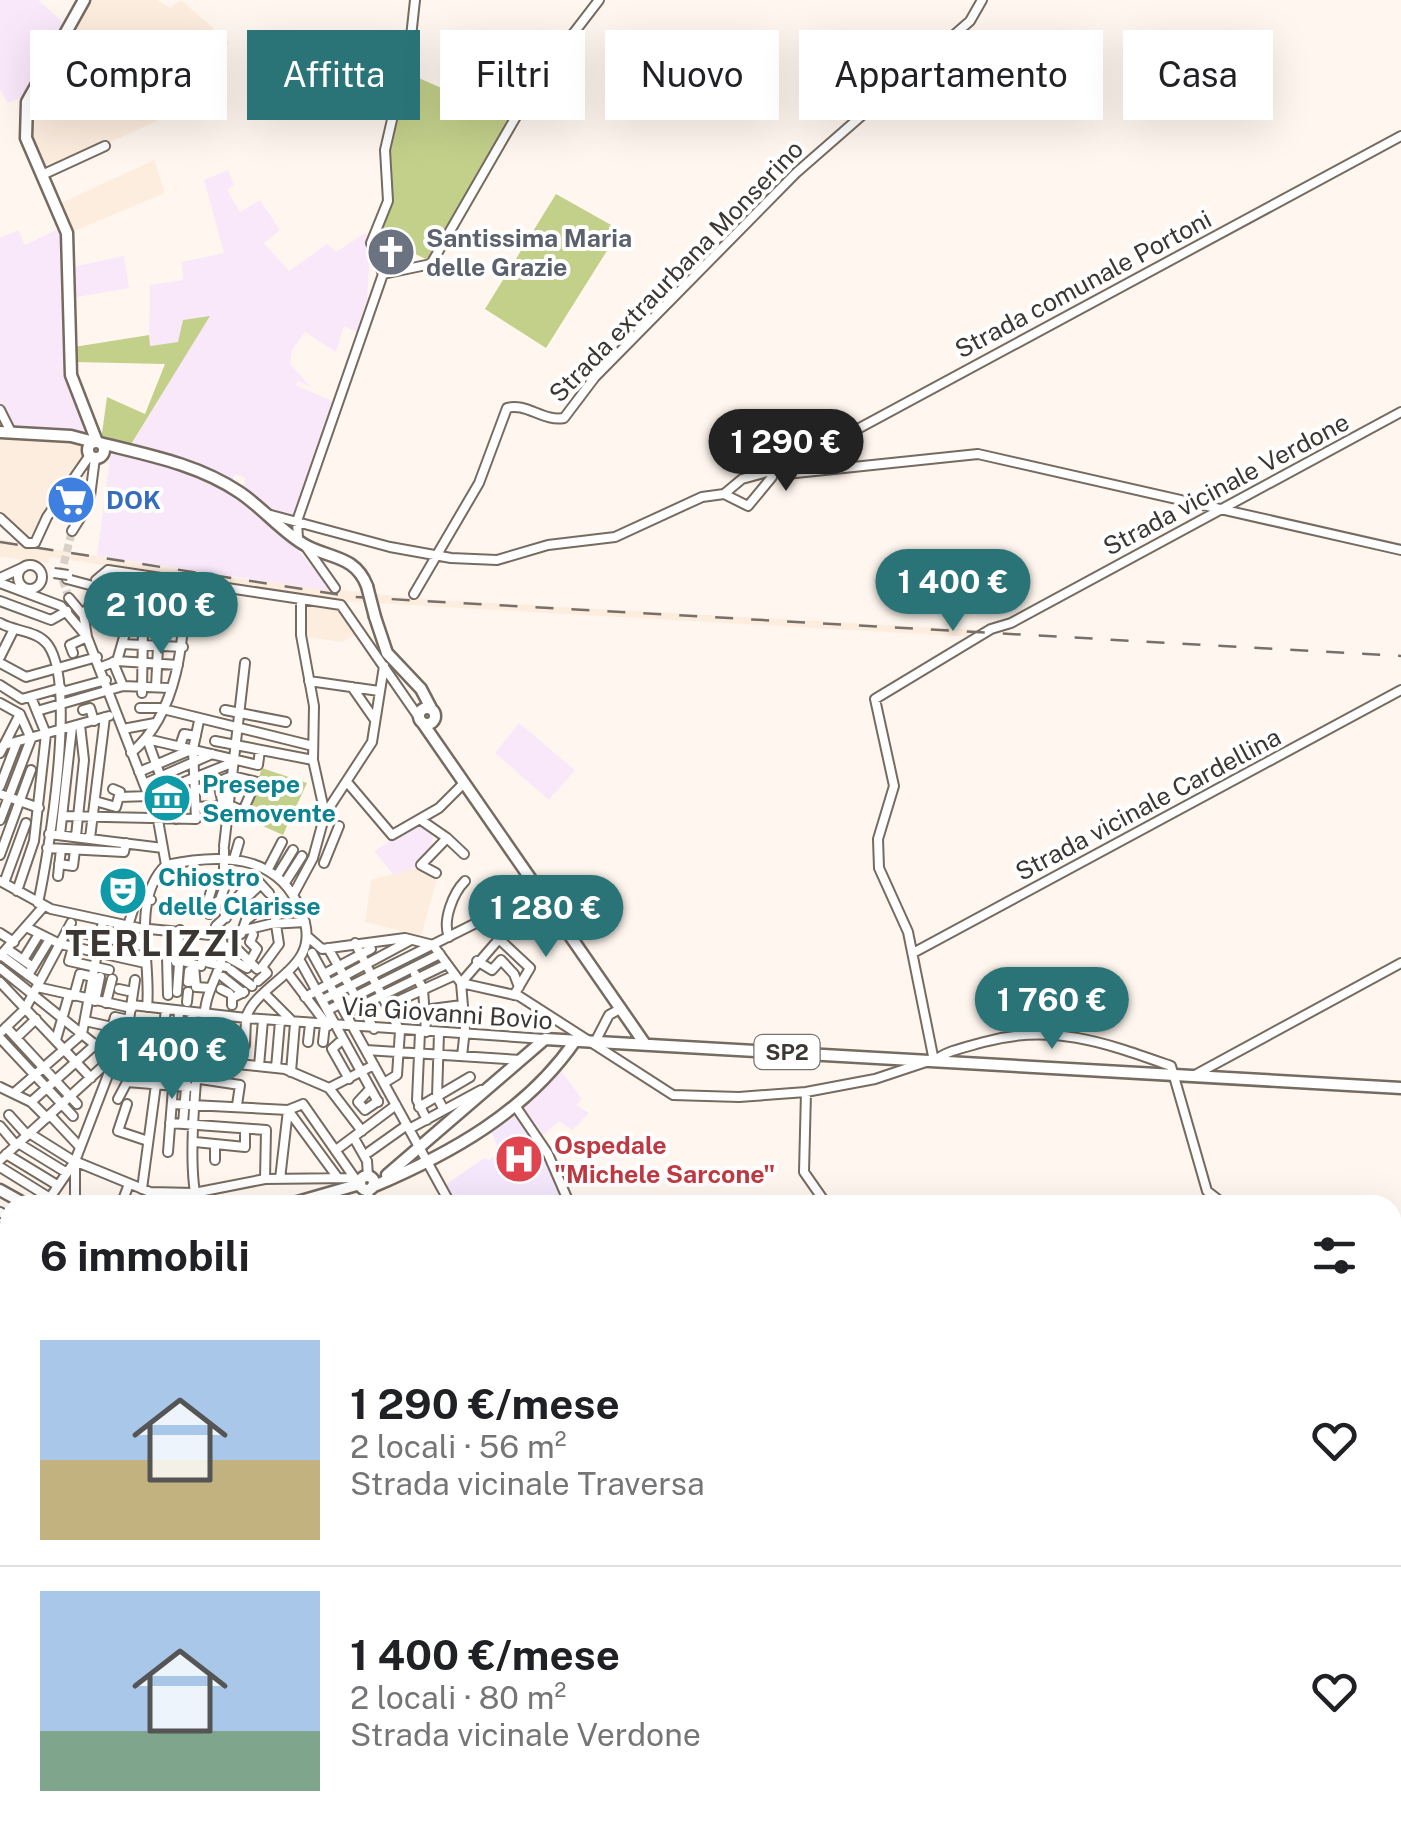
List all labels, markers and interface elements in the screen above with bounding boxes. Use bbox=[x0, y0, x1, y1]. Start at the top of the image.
chip: Compra bbox=[30, 30, 227, 120]
chip: Affitta bbox=[247, 30, 420, 120]
chip: Filtri bbox=[440, 30, 585, 120]
chip: Nuovo bbox=[605, 30, 779, 120]
chip: Appartamento bbox=[799, 30, 1103, 120]
chip: Casa bbox=[1123, 30, 1273, 120]
street label: Strada extraurbana Monserino bbox=[543, 134, 809, 408]
street label: Strada comunale Portoni bbox=[950, 204, 1216, 364]
place label: Santissima Maria delle Grazie bbox=[426, 223, 632, 282]
church icon: Santissima Maria delle Grazie bbox=[365, 226, 417, 278]
street label: Strada vicinale Verdone bbox=[1098, 406, 1354, 562]
pin: 1 290 € bbox=[694, 409, 878, 494]
text: 1 290 € bbox=[731, 423, 841, 460]
supermarket icon: DOK bbox=[45, 474, 97, 526]
place label: DOK bbox=[106, 485, 161, 515]
pin: 1 400 € bbox=[861, 549, 1045, 634]
text: 1 400 € bbox=[897, 563, 1009, 600]
pin: 2 100 € bbox=[69, 572, 253, 657]
text: 2 100 € bbox=[106, 586, 216, 623]
street label: Strada vicinale Cardellina bbox=[1010, 721, 1286, 887]
place label: Presepe Semovente bbox=[202, 769, 336, 828]
museum icon: Presepe Semovente bbox=[141, 772, 193, 824]
place label: Chiostro delle Clarisse bbox=[158, 862, 321, 921]
theatre icon: Chiostro delle Clarisse bbox=[97, 865, 149, 917]
pin: 1 280 € bbox=[454, 875, 638, 960]
text: 1 280 € bbox=[490, 889, 602, 926]
district label: TERLIZZI bbox=[65, 923, 243, 964]
pin: 1 760 € bbox=[960, 967, 1144, 1052]
text: 1 760 € bbox=[997, 981, 1107, 1018]
street label: Via Giovanni Bovio bbox=[340, 991, 554, 1035]
pin: 1 400 € bbox=[80, 1017, 264, 1102]
text: 1 400 € bbox=[116, 1031, 228, 1068]
road number: SP2 bbox=[754, 1035, 820, 1069]
place label: Ospedale "Michele Sarcone" bbox=[554, 1130, 775, 1189]
hospital icon: Ospedale "Michele Sarcone" bbox=[493, 1133, 545, 1185]
icon: filters bbox=[1307, 1228, 1362, 1283]
text: 6 immobili bbox=[40, 1231, 250, 1280]
text: 1 290 €/mese bbox=[350, 1379, 620, 1428]
icon: home bbox=[120, 1380, 240, 1500]
icon: heart bbox=[1307, 1413, 1362, 1468]
text: 2 locali · 56 m² bbox=[350, 1428, 566, 1465]
text: Strada vicinale Traversa bbox=[350, 1465, 705, 1502]
text: 1 400 €/mese bbox=[350, 1630, 620, 1679]
icon: home bbox=[120, 1631, 240, 1751]
icon: heart bbox=[1307, 1664, 1362, 1719]
text: 2 locali · 80 m² bbox=[350, 1679, 566, 1716]
text: Strada vicinale Verdone bbox=[350, 1716, 701, 1753]

